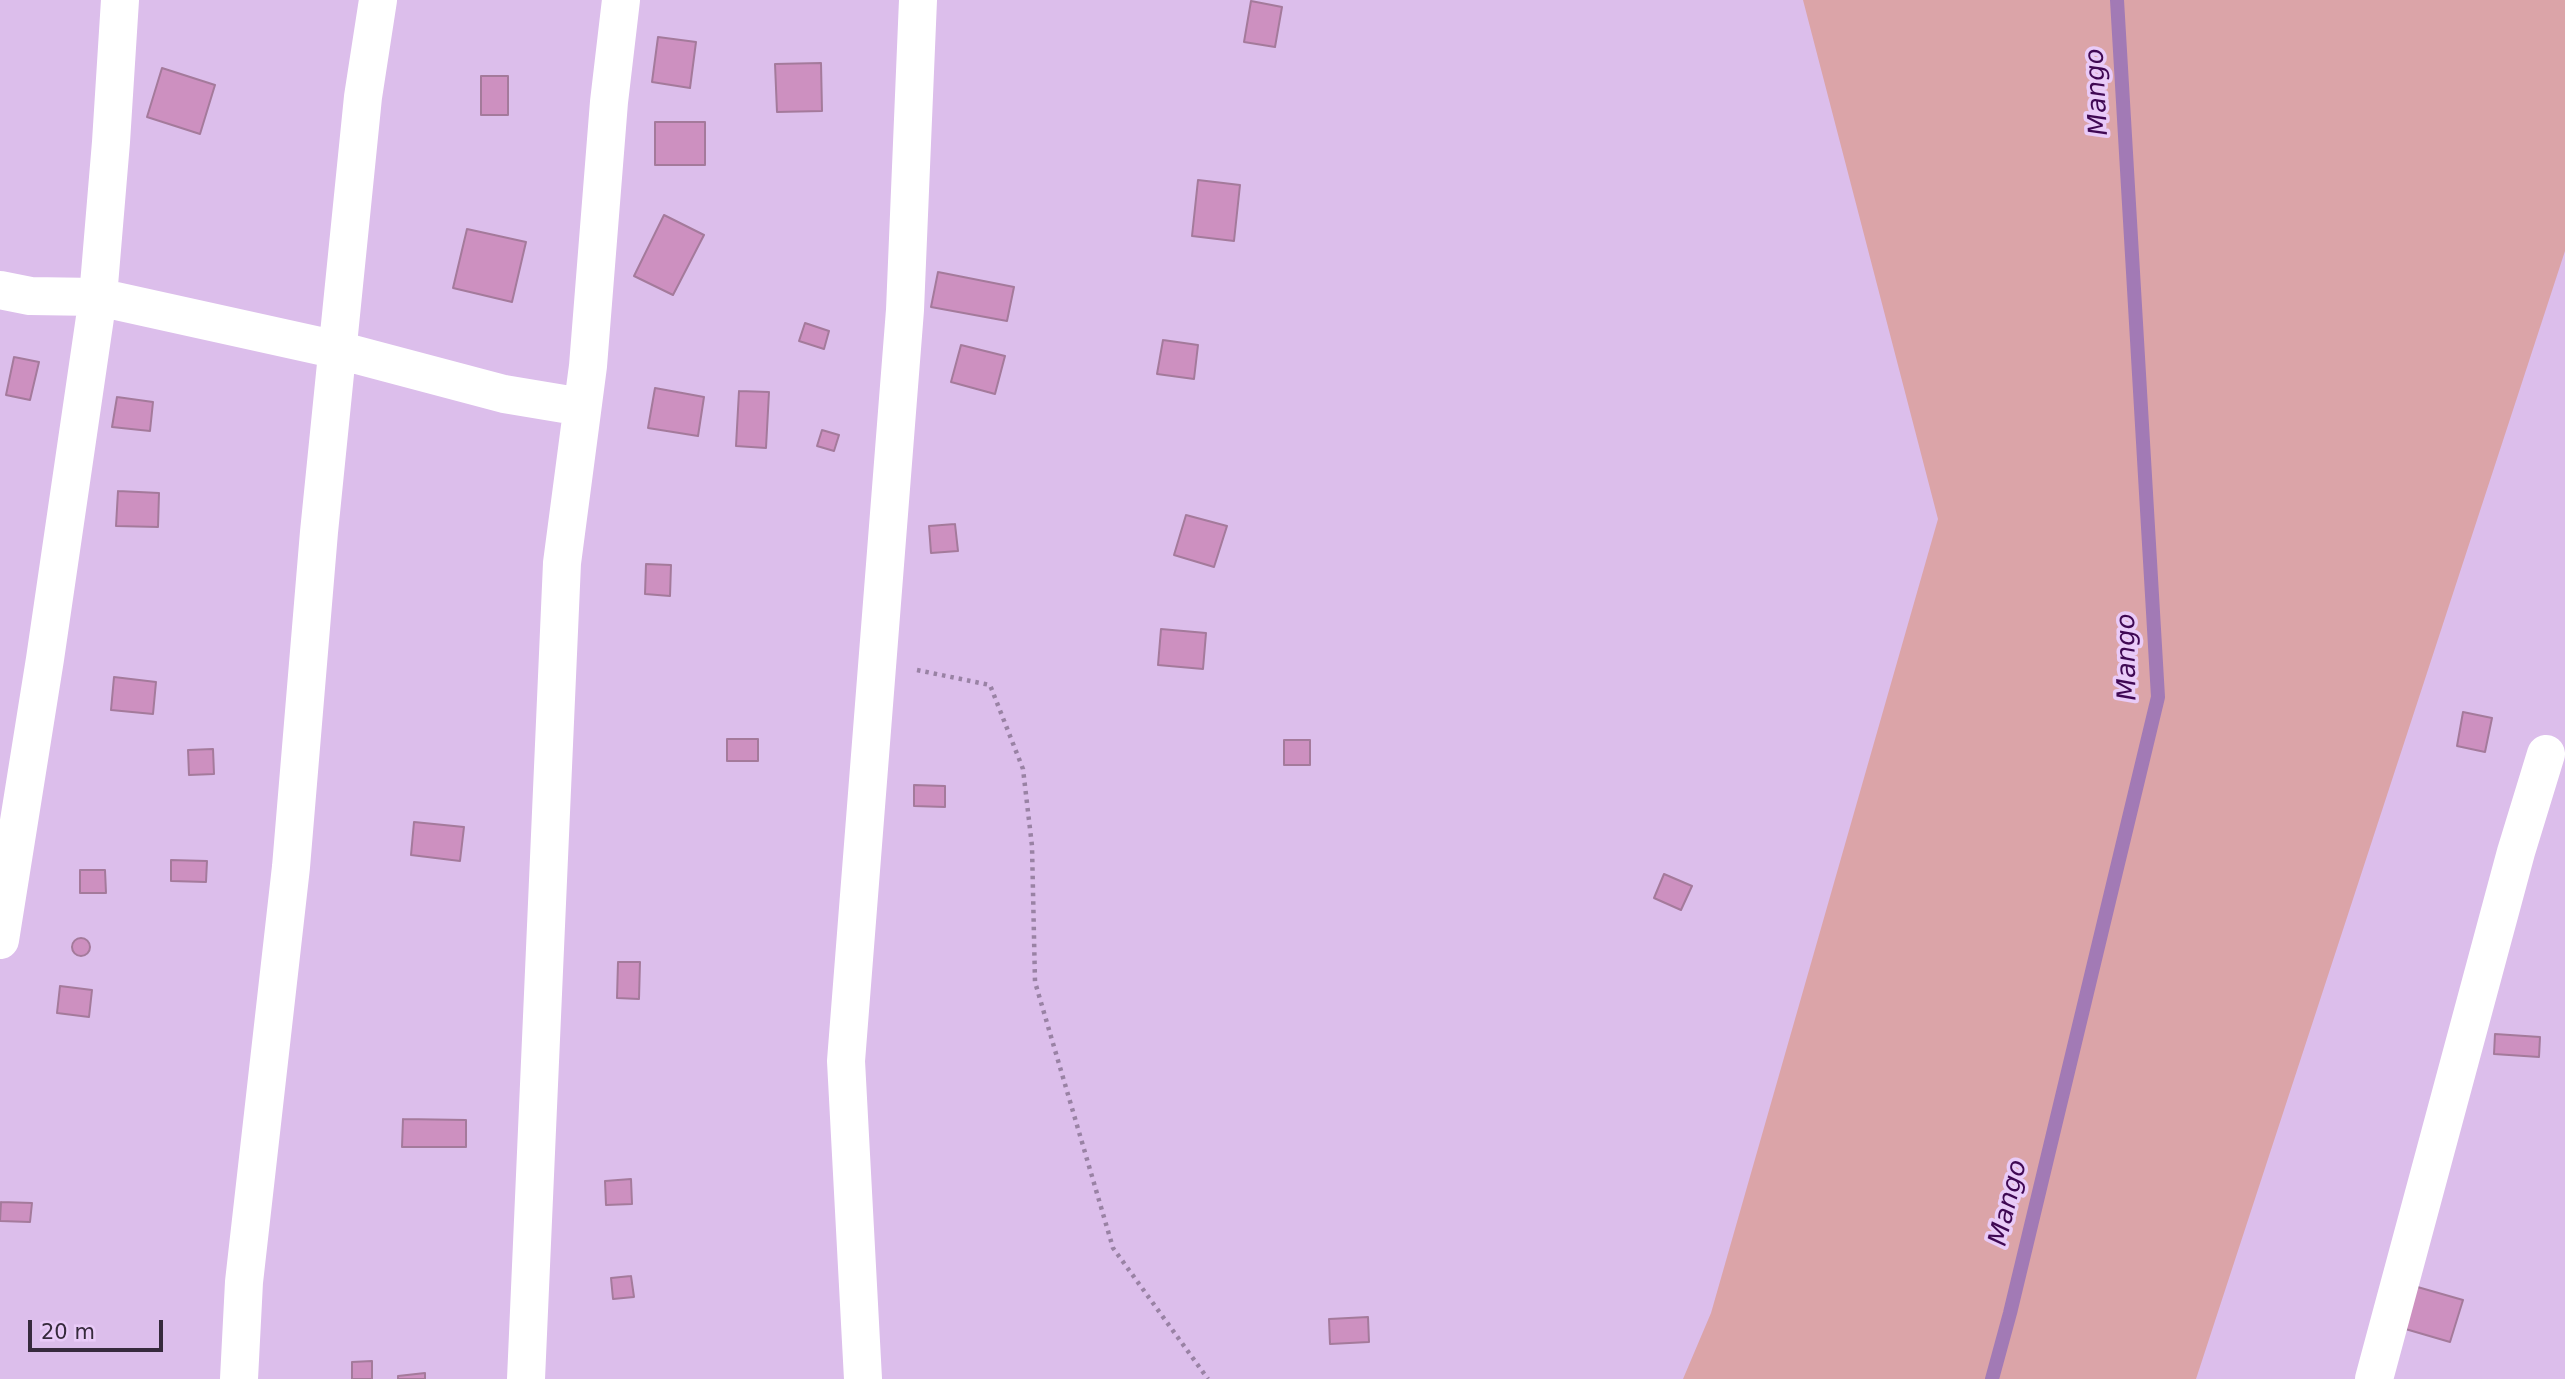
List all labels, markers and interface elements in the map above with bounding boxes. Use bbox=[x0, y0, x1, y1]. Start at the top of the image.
water label: Mango bbox=[2080, 48, 2116, 136]
water label: Mango bbox=[2112, 613, 2144, 701]
water label: Mango bbox=[1983, 1157, 2035, 1249]
scale bar bbox=[32, 1306, 166, 1350]
text: 20 m bbox=[41, 1320, 95, 1344]

